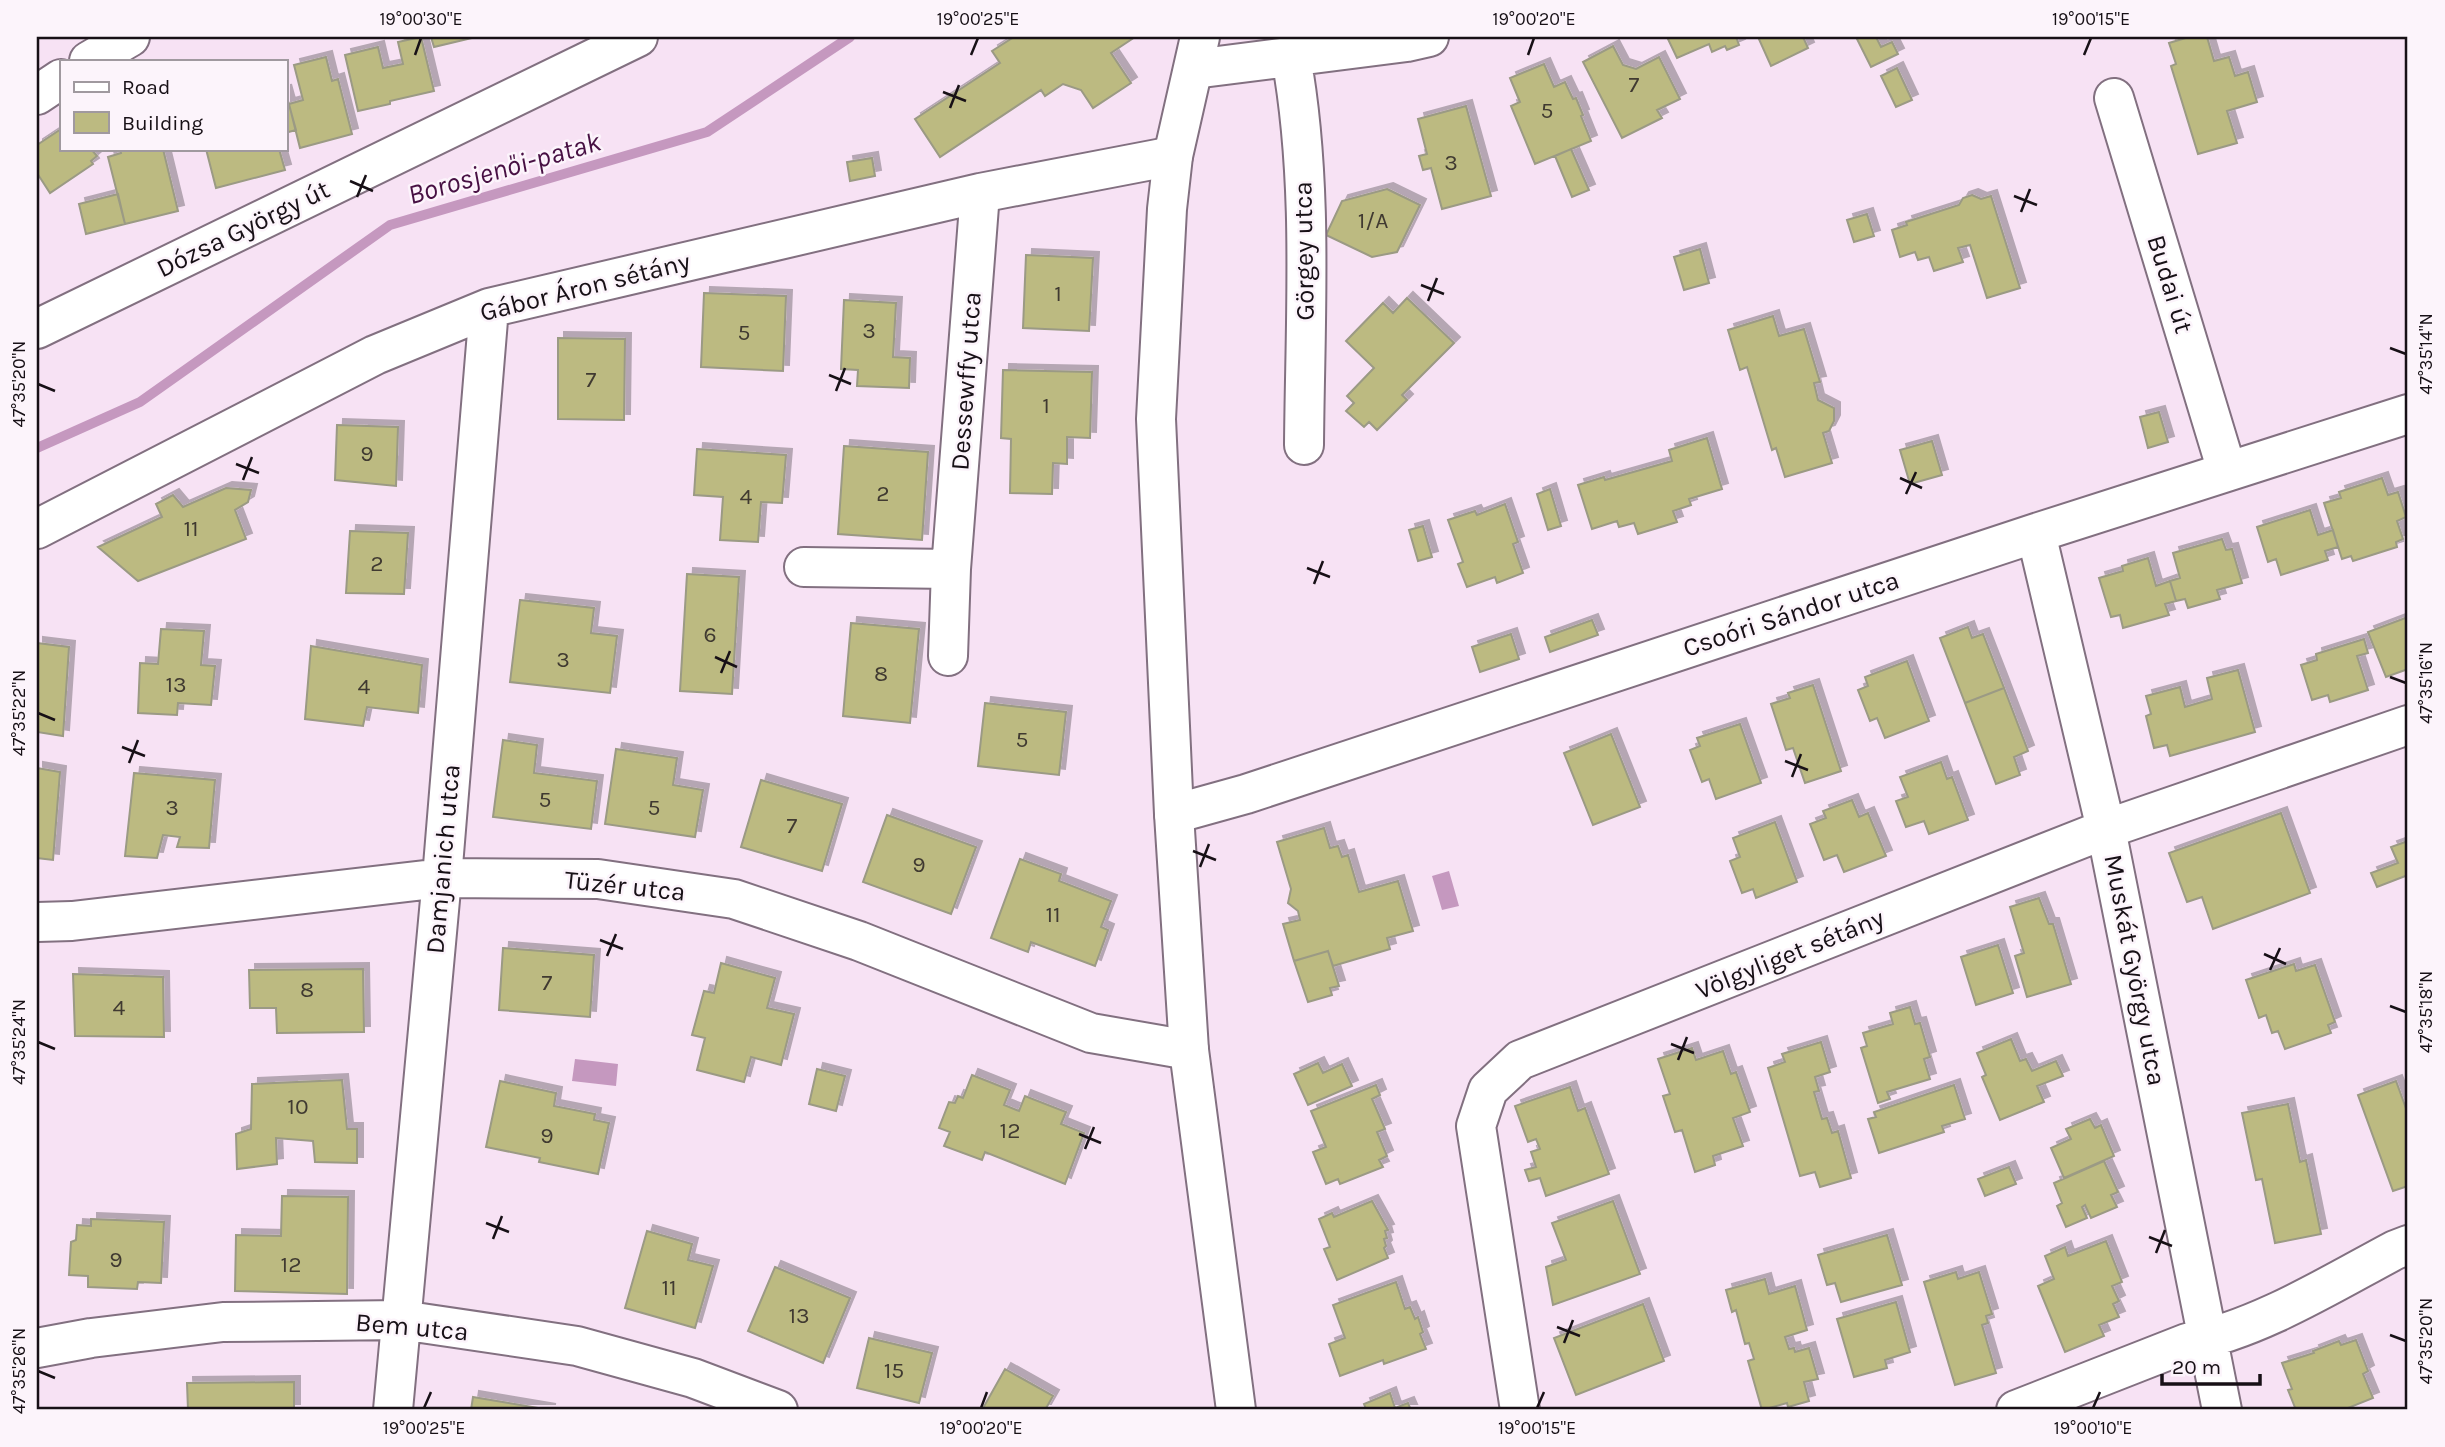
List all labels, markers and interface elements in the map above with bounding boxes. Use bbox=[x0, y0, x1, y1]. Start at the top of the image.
text: 19°00'30"E bbox=[379, 8, 463, 30]
text: 19°00'25"E bbox=[937, 8, 1019, 30]
text: 19°00'20"E bbox=[1492, 8, 1576, 30]
text: 19°00'15"E bbox=[2052, 8, 2130, 30]
legend bbox=[60, 60, 287, 150]
house number: 7 bbox=[1629, 71, 1640, 98]
text: Road bbox=[122, 75, 170, 99]
house number: 5 bbox=[1541, 97, 1553, 124]
text: Building bbox=[122, 111, 203, 135]
water label: Borosjenői-patak bbox=[404, 124, 605, 211]
house number: 3 bbox=[1444, 149, 1458, 176]
street label: Dózsa György út bbox=[151, 174, 335, 284]
street label: Görgey utca bbox=[1287, 181, 1321, 321]
house number: 1/A bbox=[1358, 207, 1388, 234]
street label: Budai út bbox=[2140, 231, 2200, 337]
street label: Gábor Áron sétány bbox=[476, 245, 693, 328]
house number: 1 bbox=[1054, 280, 1062, 307]
street label: Dessewffy utca bbox=[944, 290, 988, 472]
text: 47°35'14"N bbox=[2415, 313, 2437, 395]
house number: 3 bbox=[862, 317, 876, 344]
house number: 5 bbox=[738, 319, 750, 346]
text: 47°35'20"N bbox=[8, 341, 30, 427]
house number: 7 bbox=[586, 366, 597, 393]
house number: 1 bbox=[1042, 392, 1050, 419]
house number: 9 bbox=[360, 440, 374, 467]
house number: 2 bbox=[876, 480, 890, 507]
house number: 4 bbox=[740, 483, 753, 510]
house number: 11 bbox=[183, 515, 199, 542]
house number: 2 bbox=[370, 550, 384, 577]
street label: Csoóri Sándor utca bbox=[1679, 564, 1903, 664]
house number: 6 bbox=[703, 621, 717, 648]
text: 47°35'16"N bbox=[2415, 642, 2437, 724]
house number: 3 bbox=[556, 646, 570, 673]
house number: 8 bbox=[874, 660, 888, 687]
text: 47°35'22"N bbox=[8, 670, 30, 756]
house number: 13 bbox=[165, 671, 187, 698]
house number: 4 bbox=[358, 673, 371, 700]
house number: 5 bbox=[1016, 726, 1028, 753]
street label: Damjanich utca bbox=[419, 763, 467, 955]
house number: 5 bbox=[539, 786, 551, 813]
house number: 3 bbox=[165, 794, 179, 821]
house number: 5 bbox=[648, 794, 660, 821]
house number: 7 bbox=[787, 812, 798, 839]
house number: 9 bbox=[912, 851, 926, 878]
street label: Muskát György utca bbox=[2097, 852, 2173, 1088]
street label: Tüzér utca bbox=[563, 864, 687, 908]
house number: 11 bbox=[1045, 901, 1061, 928]
street label: Völgyliget sétány bbox=[1691, 902, 1889, 1006]
house number: 7 bbox=[542, 969, 553, 996]
text: 47°35'18"N bbox=[2415, 971, 2437, 1053]
house number: 8 bbox=[300, 976, 314, 1003]
house number: 4 bbox=[113, 994, 126, 1021]
text: 47°35'24"N bbox=[8, 999, 30, 1085]
house number: 10 bbox=[287, 1093, 309, 1120]
house number: 12 bbox=[1000, 1117, 1020, 1144]
house number: 9 bbox=[540, 1122, 554, 1149]
house number: 9 bbox=[109, 1246, 123, 1273]
house number: 12 bbox=[281, 1251, 301, 1278]
house number: 11 bbox=[661, 1274, 677, 1301]
text: 47°35'20"N bbox=[2415, 1298, 2437, 1384]
house number: 13 bbox=[788, 1302, 810, 1329]
street label: Bem utca bbox=[354, 1307, 470, 1347]
text: 47°35'26"N bbox=[8, 1328, 30, 1414]
scale bar bbox=[2162, 1342, 2260, 1386]
text: 20 m bbox=[2172, 1355, 2221, 1379]
house number: 15 bbox=[884, 1357, 904, 1384]
text: 19°00'25"E bbox=[383, 1417, 465, 1439]
text: 19°00'20"E bbox=[939, 1417, 1023, 1439]
text: 19°00'15"E bbox=[1498, 1417, 1576, 1439]
text: 19°00'10"E bbox=[2054, 1417, 2132, 1439]

